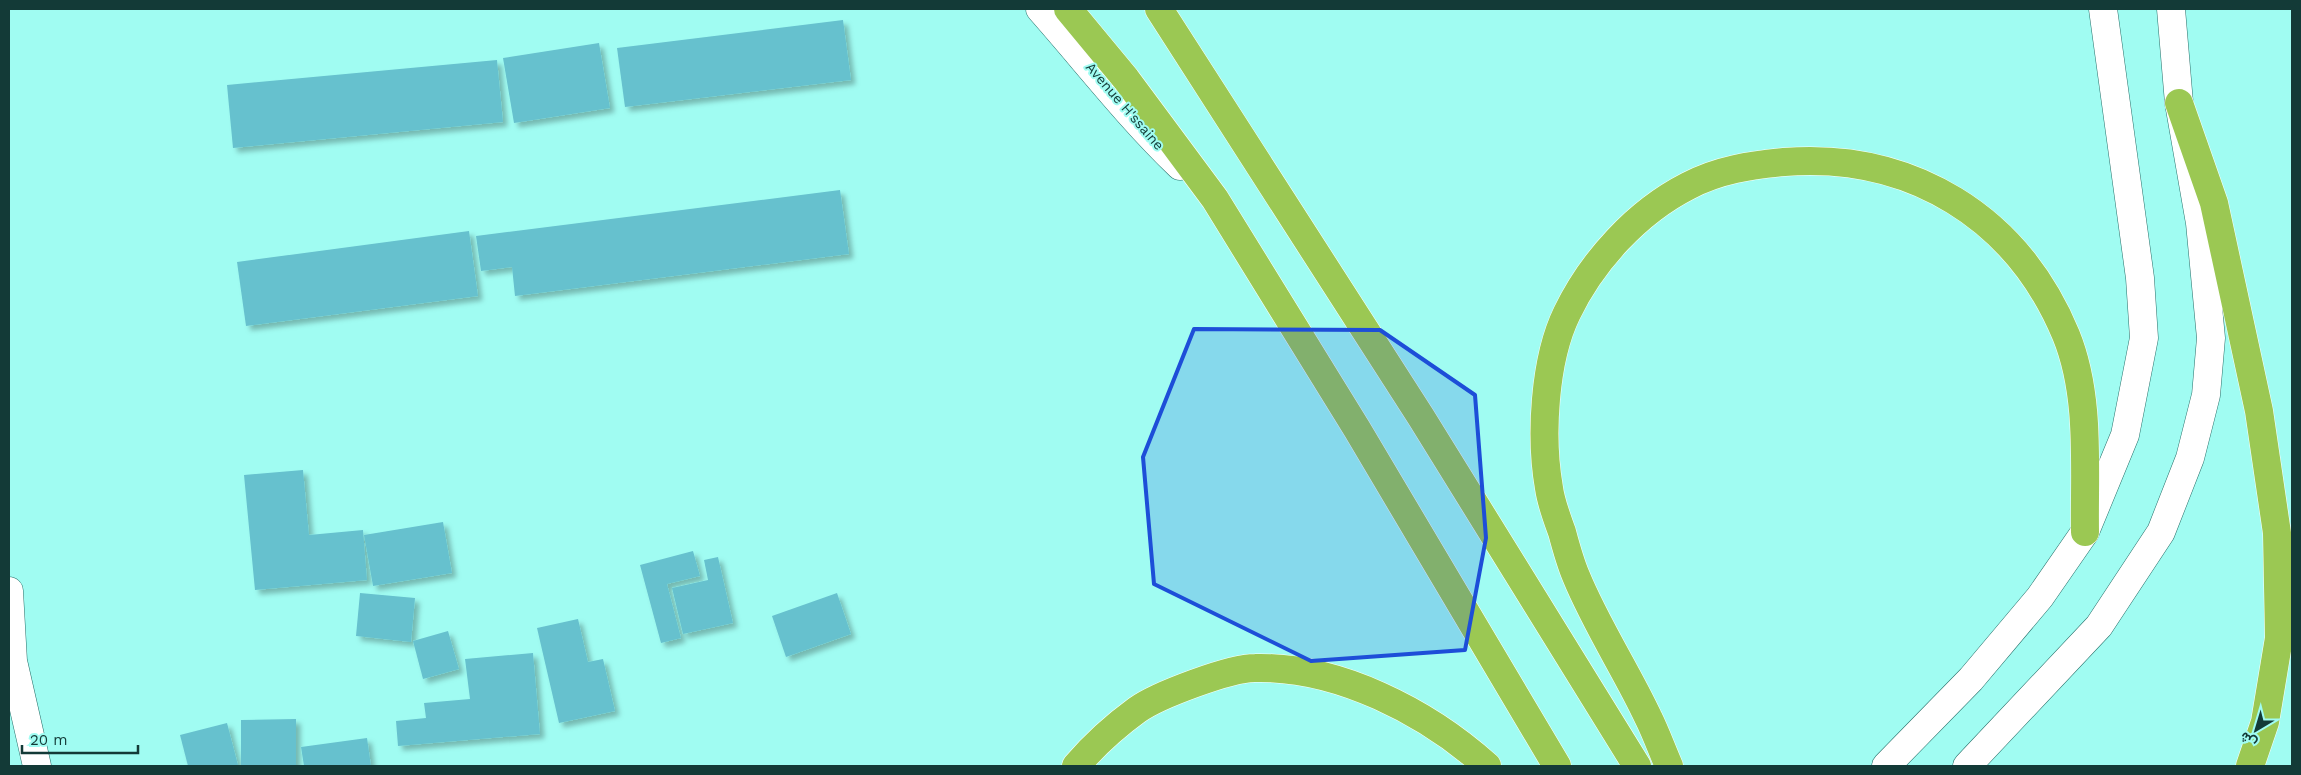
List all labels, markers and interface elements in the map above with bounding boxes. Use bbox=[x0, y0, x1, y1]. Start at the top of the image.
street label: Avenue H'ssaine bbox=[1083, 59, 1167, 153]
north arrow bbox=[2231, 705, 2281, 755]
scale bar bbox=[22, 722, 139, 754]
text: ش bbox=[2236, 728, 2260, 752]
text: 20 m bbox=[30, 731, 68, 749]

